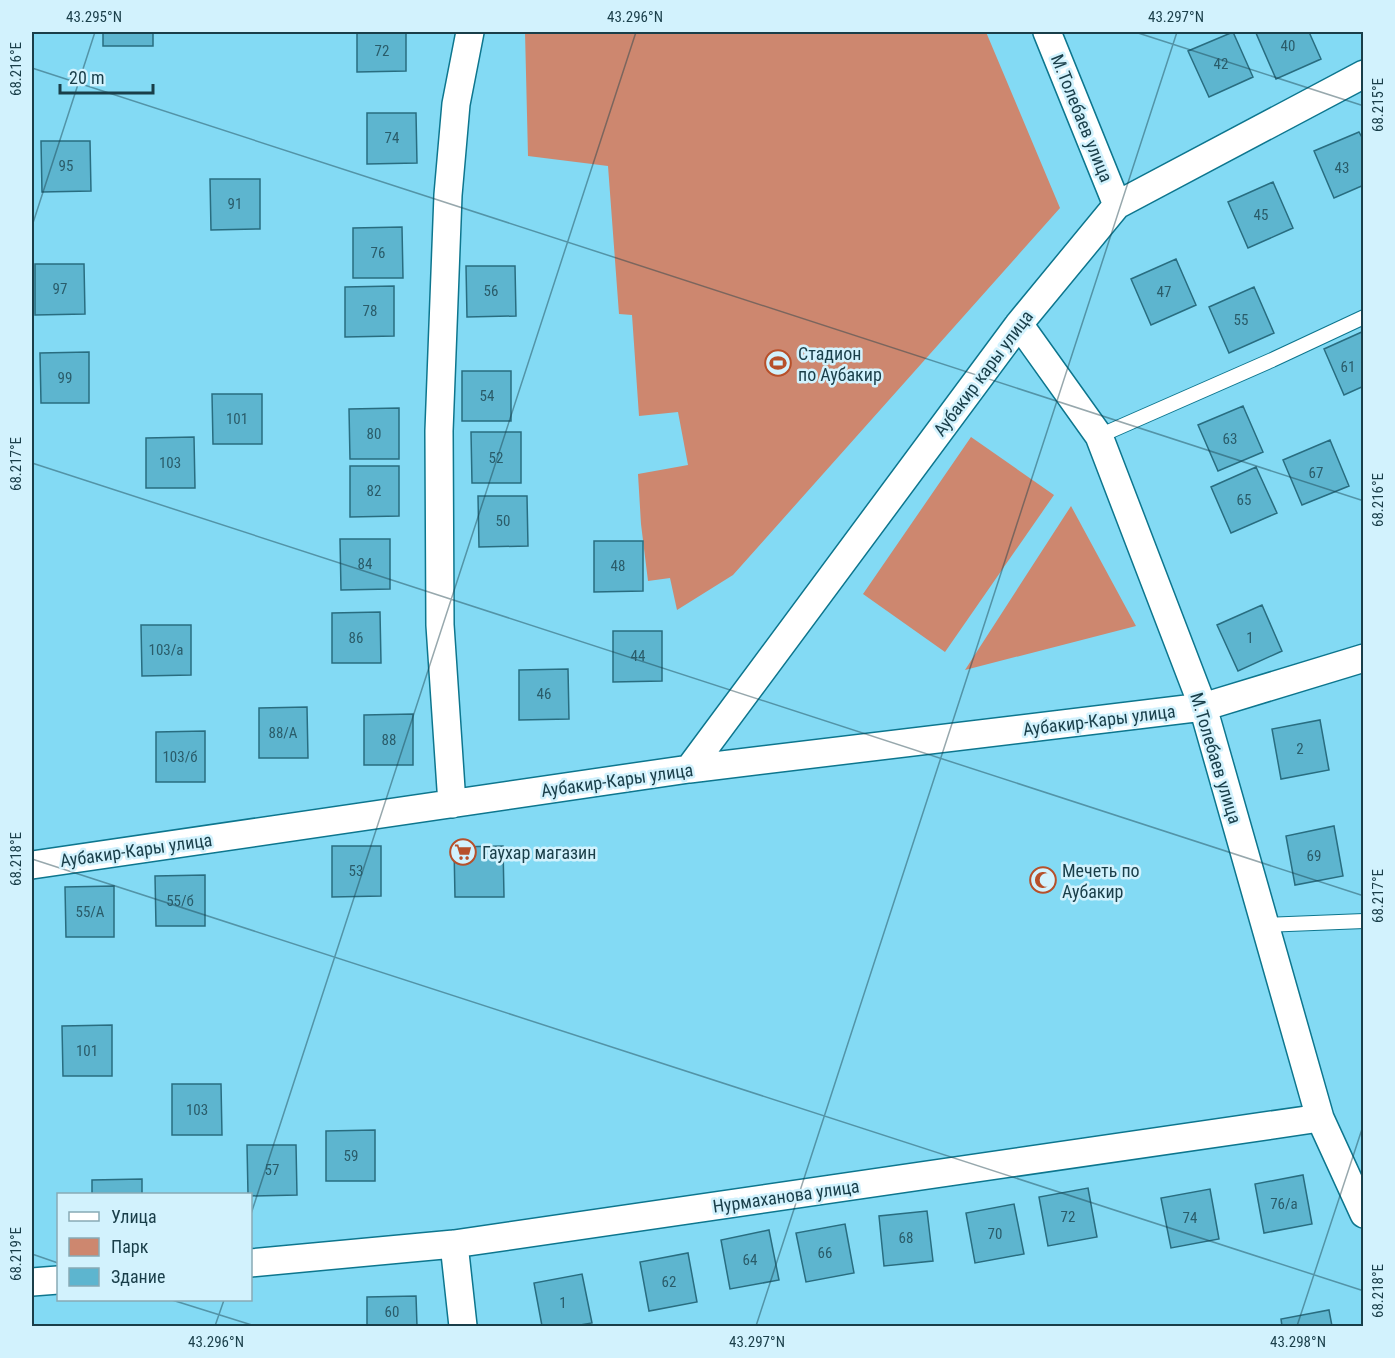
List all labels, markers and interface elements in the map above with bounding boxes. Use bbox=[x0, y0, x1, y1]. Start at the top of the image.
text: 43.295°N bbox=[66, 8, 122, 26]
text: 43.296°N bbox=[607, 8, 663, 26]
text: 43.297°N bbox=[1148, 8, 1204, 26]
house number: 40 bbox=[1281, 37, 1295, 55]
text: 68.216°E bbox=[7, 42, 25, 96]
house number: 72 bbox=[375, 42, 389, 60]
street label: М.Толебаев улица bbox=[1047, 51, 1117, 185]
house number: 42 bbox=[1214, 55, 1228, 73]
scale bar bbox=[60, 57, 153, 95]
text: 20 m bbox=[69, 67, 104, 88]
text: 68.215°E bbox=[1369, 78, 1387, 132]
house number: 74 bbox=[385, 129, 399, 147]
house number: 95 bbox=[59, 157, 73, 175]
house number: 43 bbox=[1335, 159, 1349, 177]
house number: 91 bbox=[228, 195, 242, 213]
house number: 45 bbox=[1254, 206, 1268, 224]
house number: 76 bbox=[371, 244, 385, 262]
house number: 97 bbox=[53, 280, 67, 298]
house number: 56 bbox=[484, 282, 498, 300]
house number: 47 bbox=[1157, 283, 1171, 301]
house number: 78 bbox=[363, 302, 377, 320]
street label: Аубакир кары улица bbox=[929, 306, 1037, 440]
house number: 55 bbox=[1234, 311, 1248, 329]
place label: Стадион по Аубакир bbox=[798, 343, 882, 385]
sports icon: Стадион по Аубакир bbox=[763, 348, 793, 378]
house number: 61 bbox=[1341, 358, 1355, 376]
house number: 99 bbox=[58, 369, 72, 387]
house number: 54 bbox=[480, 387, 494, 405]
house number: 101 bbox=[226, 410, 248, 428]
house number: 80 bbox=[367, 425, 381, 443]
house number: 63 bbox=[1223, 430, 1237, 448]
text: 68.217°E bbox=[7, 437, 25, 491]
house number: 52 bbox=[489, 449, 503, 467]
house number: 103 bbox=[159, 454, 181, 472]
house number: 67 bbox=[1309, 464, 1323, 482]
text: 68.216°E bbox=[1369, 473, 1387, 527]
house number: 82 bbox=[367, 482, 381, 500]
house number: 65 bbox=[1237, 491, 1251, 509]
house number: 50 bbox=[496, 512, 510, 530]
house number: 84 bbox=[358, 555, 372, 573]
house number: 48 bbox=[611, 557, 625, 575]
house number: 86 bbox=[349, 629, 363, 647]
house number: 1 bbox=[1246, 629, 1254, 647]
house number: 103/a bbox=[149, 641, 183, 659]
house number: 44 bbox=[631, 647, 645, 665]
house number: 46 bbox=[537, 685, 551, 703]
street label: М.Толебаев улица bbox=[1186, 690, 1246, 826]
street label: Аубакир-Кары улица bbox=[1022, 700, 1176, 740]
house number: 88/A bbox=[268, 724, 298, 742]
house number: 88 bbox=[382, 731, 396, 749]
house number: 2 bbox=[1296, 740, 1304, 758]
house number: 103/б bbox=[162, 748, 198, 766]
street label: Аубакир-Кары улица bbox=[540, 759, 694, 801]
street label: Аубакир-Кары улица bbox=[59, 829, 213, 871]
text: 68.218°E bbox=[7, 832, 25, 886]
supermarket icon: Гаухар магазин bbox=[448, 837, 478, 867]
place label: Гаухар магазин bbox=[482, 842, 596, 863]
house number: 69 bbox=[1307, 847, 1321, 865]
place label: Мечеть по Аубакир bbox=[1062, 860, 1140, 902]
house number: 53 bbox=[349, 862, 363, 880]
mosque icon: Мечеть по Аубакир bbox=[1028, 865, 1058, 895]
text: 68.217°E bbox=[1369, 869, 1387, 923]
house number: 55/б bbox=[166, 892, 194, 910]
house number: 55/A bbox=[75, 903, 105, 921]
house number: 101 bbox=[76, 1042, 98, 1060]
house number: 103 bbox=[186, 1101, 208, 1119]
house number: 59 bbox=[344, 1147, 358, 1165]
house number: 57 bbox=[265, 1161, 279, 1179]
street label: Нурмаханова улица bbox=[711, 1175, 861, 1217]
legend bbox=[57, 1193, 252, 1301]
house number: 76/а bbox=[1270, 1195, 1298, 1213]
text: Улица bbox=[111, 1206, 157, 1227]
house number: 72 bbox=[1061, 1208, 1075, 1226]
house number: 74 bbox=[1183, 1209, 1197, 1227]
house number: 70 bbox=[988, 1225, 1002, 1243]
text: 68.219°E bbox=[7, 1227, 25, 1281]
house number: 68 bbox=[899, 1229, 913, 1247]
text: Парк bbox=[111, 1236, 149, 1257]
house number: 66 bbox=[818, 1244, 832, 1262]
house number: 64 bbox=[743, 1251, 757, 1269]
text: 68.218°E bbox=[1369, 1264, 1387, 1318]
text: Здание bbox=[111, 1266, 165, 1287]
house number: 62 bbox=[662, 1273, 676, 1291]
house number: 1 bbox=[559, 1294, 567, 1312]
house number: 60 bbox=[385, 1303, 399, 1321]
text: 43.296°N bbox=[188, 1333, 244, 1351]
text: 43.297°N bbox=[729, 1333, 785, 1351]
text: 43.298°N bbox=[1270, 1333, 1326, 1351]

